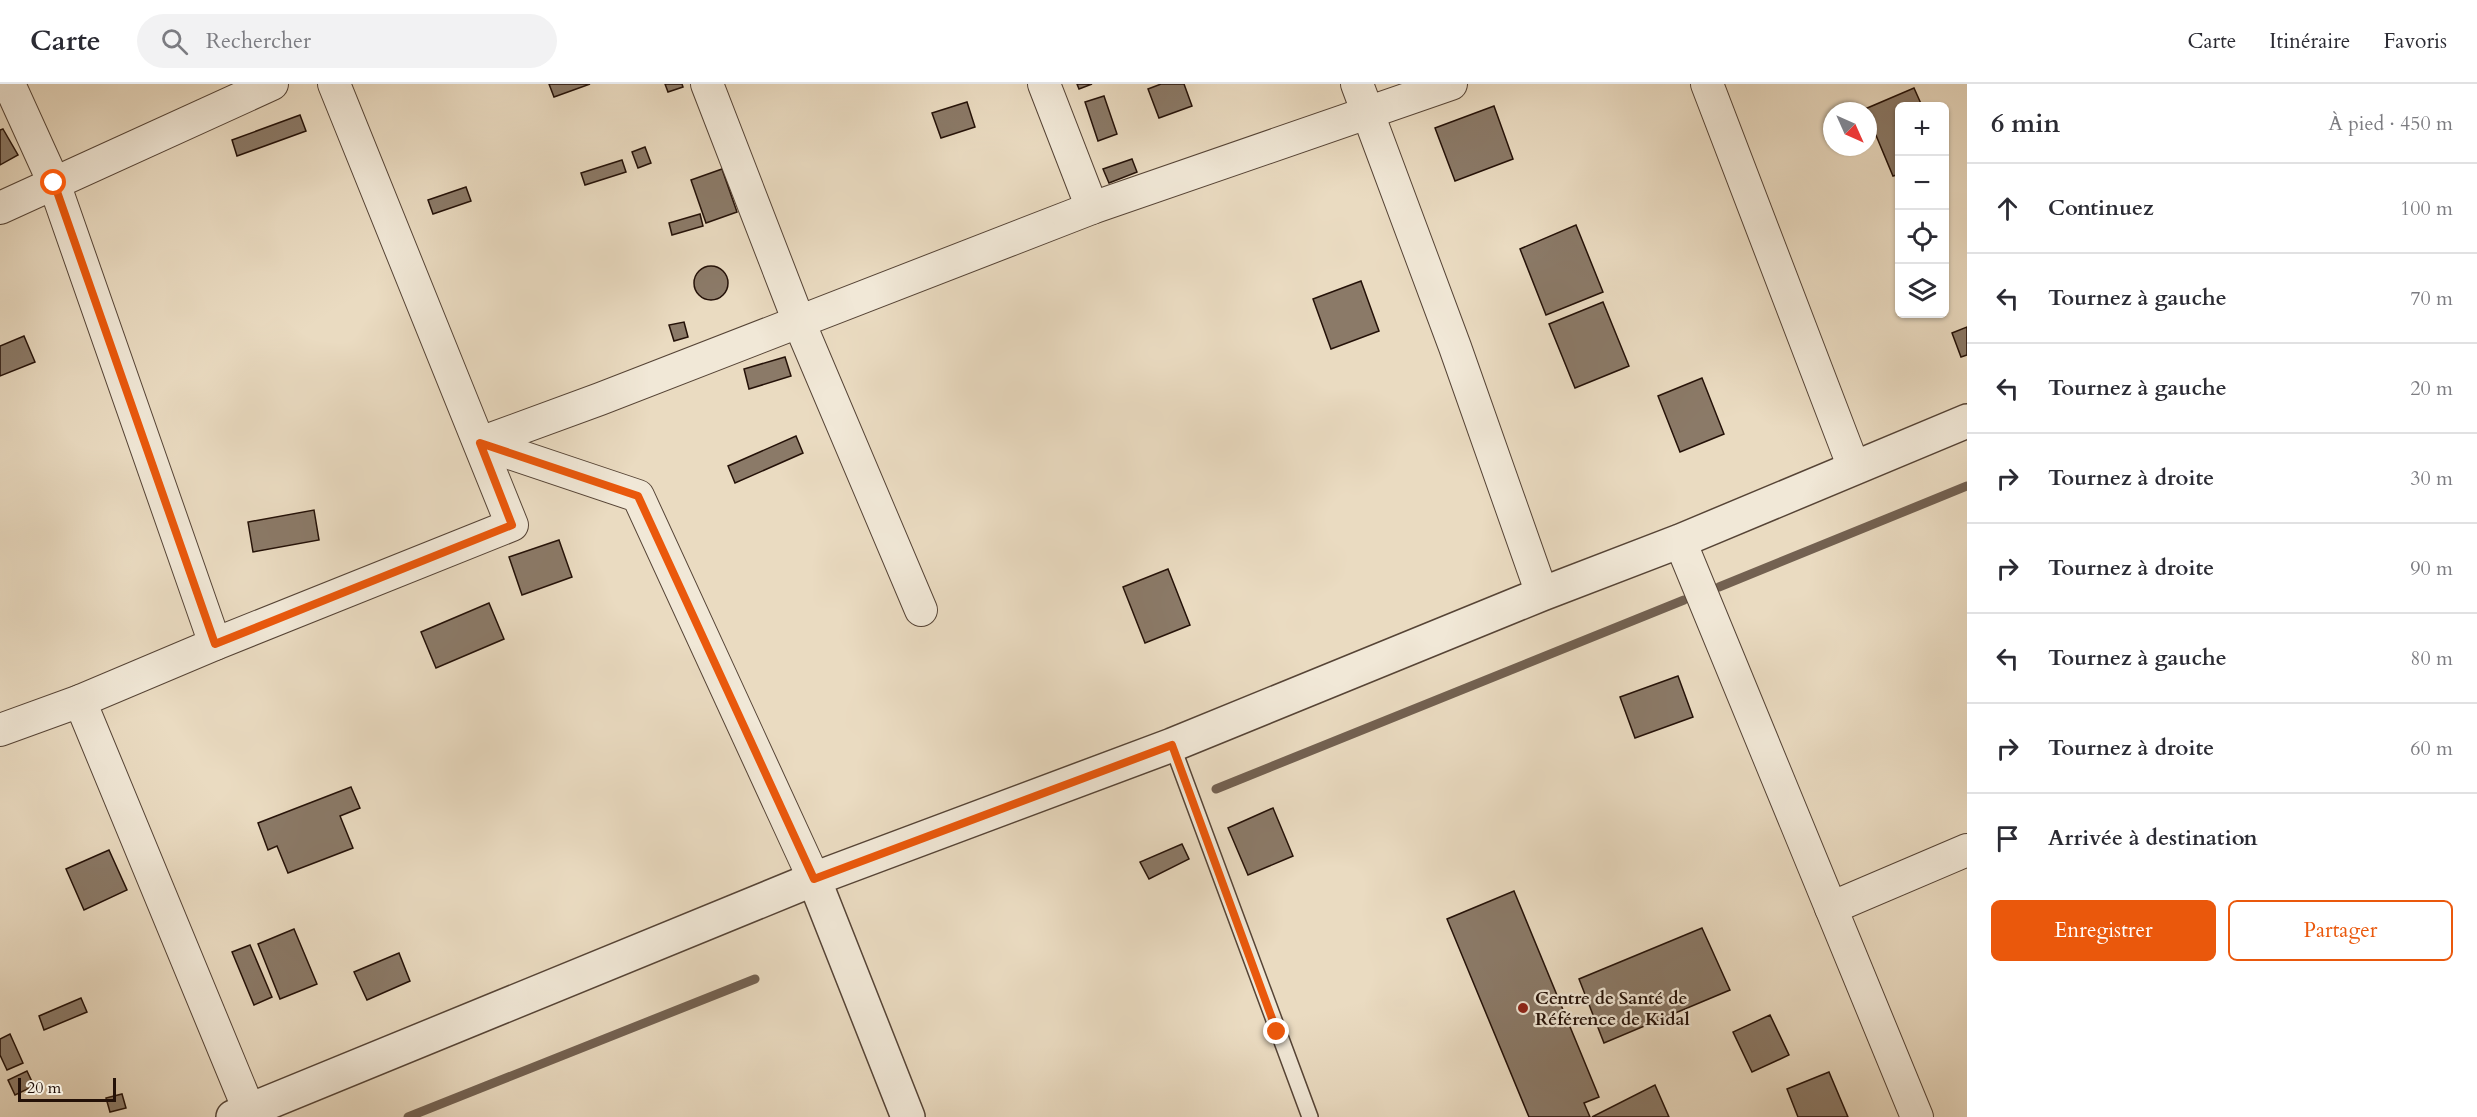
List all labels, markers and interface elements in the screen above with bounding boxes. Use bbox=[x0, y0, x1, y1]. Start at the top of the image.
search box bbox=[137, 14, 557, 68]
text: Carte bbox=[30, 22, 101, 60]
icon: search bbox=[158, 25, 191, 58]
text: Rechercher bbox=[206, 26, 311, 56]
text: Carte bbox=[2187, 27, 2236, 56]
text: Itinéraire bbox=[2269, 27, 2350, 56]
text: Favoris bbox=[2383, 27, 2447, 56]
north arrow bbox=[1823, 102, 1877, 156]
map controls bbox=[1895, 102, 1949, 318]
button: + bbox=[1895, 102, 1949, 156]
text: 6 min bbox=[1991, 106, 2060, 141]
text: À pied · 450 m bbox=[2329, 110, 2453, 137]
button: − bbox=[1895, 156, 1949, 210]
route start bbox=[40, 169, 66, 195]
icon: ahead bbox=[1991, 192, 2024, 225]
text: Continuez bbox=[2048, 193, 2154, 223]
text: 100 m bbox=[2400, 195, 2453, 222]
button: locate bbox=[1895, 210, 1949, 264]
button: layers bbox=[1895, 264, 1949, 318]
icon: left bbox=[1991, 282, 2024, 315]
text: Tournez à gauche bbox=[2048, 283, 2227, 313]
text: 70 m bbox=[2410, 285, 2453, 312]
icon: left bbox=[1991, 372, 2024, 405]
text: Tournez à gauche bbox=[2048, 373, 2227, 403]
text: 20 m bbox=[2410, 375, 2453, 402]
icon: right bbox=[1991, 462, 2024, 495]
text: Tournez à droite bbox=[2048, 463, 2214, 493]
text: 30 m bbox=[2410, 465, 2453, 492]
icon: right bbox=[1991, 552, 2024, 585]
text: Tournez à droite bbox=[2048, 553, 2214, 583]
text: 90 m bbox=[2410, 555, 2453, 582]
icon: left bbox=[1991, 642, 2024, 675]
text: Tournez à gauche bbox=[2048, 643, 2227, 673]
text: 80 m bbox=[2410, 645, 2453, 672]
icon: right bbox=[1991, 732, 2024, 765]
text: Tournez à droite bbox=[2048, 733, 2214, 763]
text: 60 m bbox=[2410, 735, 2453, 762]
icon: arrive bbox=[1991, 822, 2024, 855]
text: Arrivée à destination bbox=[2048, 823, 2258, 853]
button: Enregistrer bbox=[1991, 900, 2216, 961]
button: Partager bbox=[2228, 900, 2453, 961]
place label: Centre de Santé de Référence de Kidal bbox=[1535, 986, 1690, 1032]
marker: Centre de Santé de Référence de Kidal bbox=[1516, 1001, 1530, 1015]
route end bbox=[1263, 1018, 1289, 1044]
scale bar bbox=[18, 1075, 116, 1102]
text: 20 m bbox=[27, 1077, 61, 1099]

